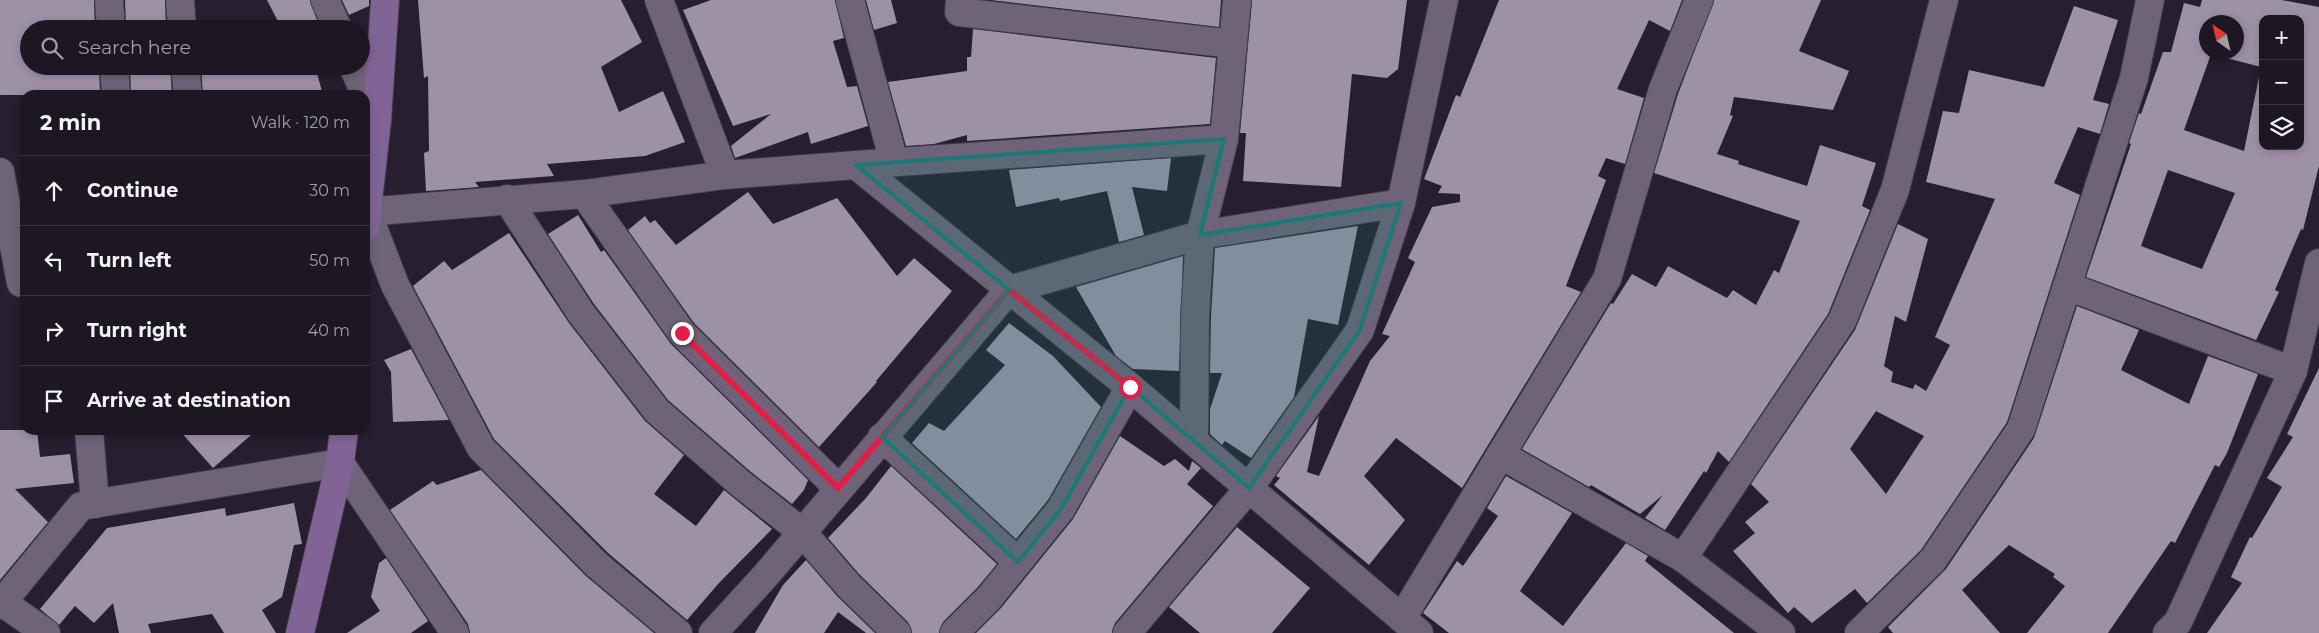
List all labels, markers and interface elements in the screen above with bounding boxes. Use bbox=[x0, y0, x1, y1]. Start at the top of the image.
north arrow bbox=[2199, 15, 2244, 60]
map controls bbox=[2259, 15, 2304, 150]
button: + bbox=[2259, 15, 2304, 60]
search box bbox=[20, 20, 370, 75]
icon: search bbox=[38, 34, 66, 62]
text: Search here bbox=[78, 36, 191, 59]
button: − bbox=[2259, 60, 2304, 105]
button: layers bbox=[2259, 105, 2304, 150]
text: 2 min bbox=[40, 110, 101, 135]
text: Walk · 120 m bbox=[251, 113, 350, 132]
icon: ahead bbox=[40, 177, 68, 205]
text: Continue bbox=[87, 179, 178, 202]
text: 30 m bbox=[309, 181, 350, 200]
icon: left bbox=[40, 247, 68, 275]
text: Turn left bbox=[87, 249, 172, 272]
text: 50 m bbox=[309, 251, 350, 270]
icon: right bbox=[40, 317, 68, 345]
text: Turn right bbox=[87, 319, 187, 342]
text: 40 m bbox=[308, 321, 350, 340]
route end bbox=[671, 322, 694, 345]
route start bbox=[1119, 376, 1142, 399]
icon: arrive bbox=[40, 387, 68, 415]
text: Arrive at destination bbox=[87, 389, 291, 412]

